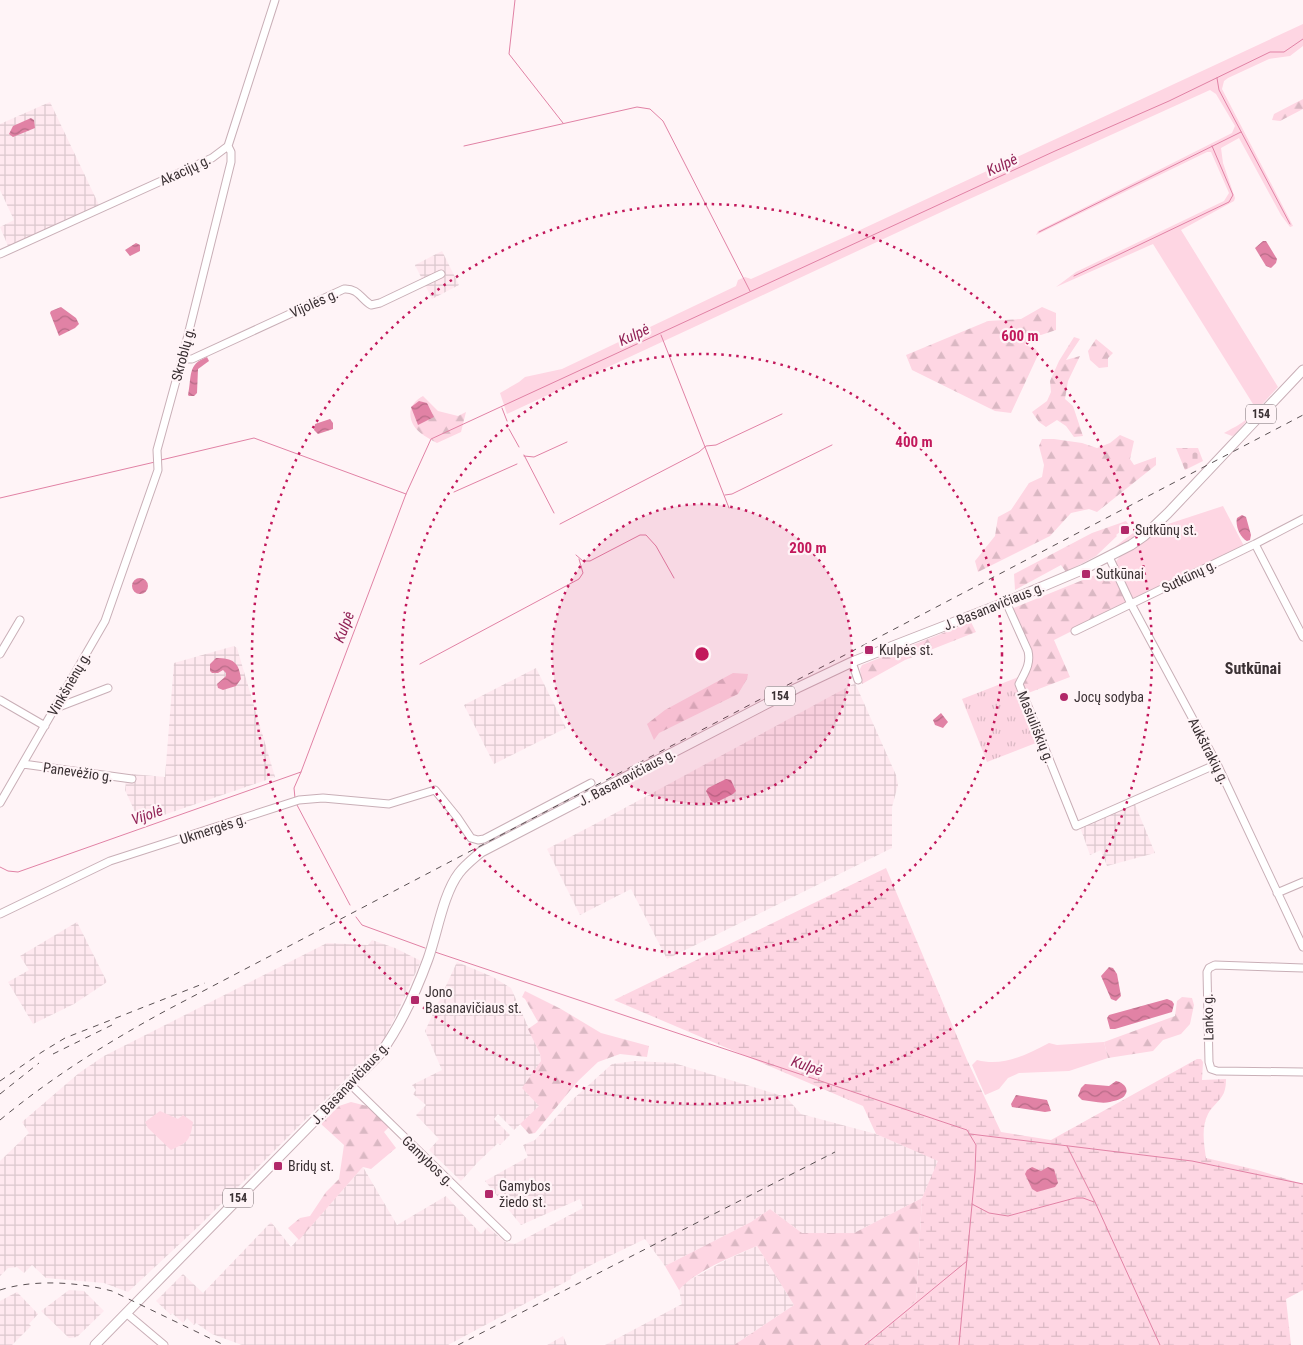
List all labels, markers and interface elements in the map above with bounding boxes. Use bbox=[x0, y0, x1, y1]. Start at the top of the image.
water label: Kulpė bbox=[984, 150, 1021, 180]
street label: Akacijų g. bbox=[157, 151, 213, 189]
street label: Vijolės g. bbox=[287, 285, 341, 321]
water label: Kulpė bbox=[616, 320, 653, 350]
street label: Skroblų g. bbox=[168, 325, 198, 383]
text: 600 m bbox=[1001, 327, 1039, 345]
road number: 154 bbox=[1246, 404, 1276, 424]
text: 400 m bbox=[895, 433, 933, 451]
place label: Sutkūnų st. bbox=[1135, 522, 1197, 538]
marker: Sutkūnų st. bbox=[1119, 524, 1131, 536]
text: 200 m bbox=[789, 539, 827, 557]
street label: Sutkūnų g. bbox=[1159, 556, 1219, 596]
place label: Sutkūnai bbox=[1096, 566, 1144, 582]
marker: Sutkūnai bbox=[1080, 568, 1092, 580]
street label: J. Basanavičiaus g. bbox=[941, 579, 1047, 633]
water label: Kulpė bbox=[330, 609, 358, 645]
place label: Kulpės st. bbox=[879, 642, 934, 658]
marker: Kulpės st. bbox=[863, 644, 875, 656]
centre of rings bbox=[693, 645, 711, 663]
street label: Vinkšnėnų g. bbox=[44, 649, 94, 719]
district label: Sutkūnai bbox=[1225, 659, 1281, 678]
road number: 154 bbox=[765, 686, 795, 706]
street label: Masiuliškių g. bbox=[1014, 689, 1058, 765]
place label: Jocų sodyba bbox=[1074, 689, 1144, 705]
marker: Jocų sodyba bbox=[1058, 691, 1070, 703]
street label: Aukštrakių g. bbox=[1185, 715, 1233, 787]
street label: J. Basanavičiaus g. bbox=[576, 745, 678, 809]
street label: Panevėžio g. bbox=[42, 759, 114, 785]
water label: Vijolė bbox=[129, 801, 165, 829]
street label: Ukmergės g. bbox=[178, 811, 248, 847]
place label: Jono Basanavičiaus st. bbox=[425, 984, 522, 1016]
street label: Lanko g. bbox=[1200, 993, 1216, 1041]
marker: Jono Basanavičiaus st. bbox=[409, 994, 421, 1006]
street label: J. Basanavičiaus g. bbox=[308, 1038, 392, 1128]
water label: Kulpė bbox=[789, 1052, 825, 1080]
street label: Gamybos g. bbox=[399, 1133, 457, 1189]
place label: Bridų st. bbox=[288, 1158, 334, 1174]
marker: Bridų st. bbox=[272, 1160, 284, 1172]
place label: Gamybos žiedo st. bbox=[499, 1178, 551, 1210]
road number: 154 bbox=[223, 1188, 253, 1208]
marker: Gamybos žiedo st. bbox=[483, 1188, 495, 1200]

